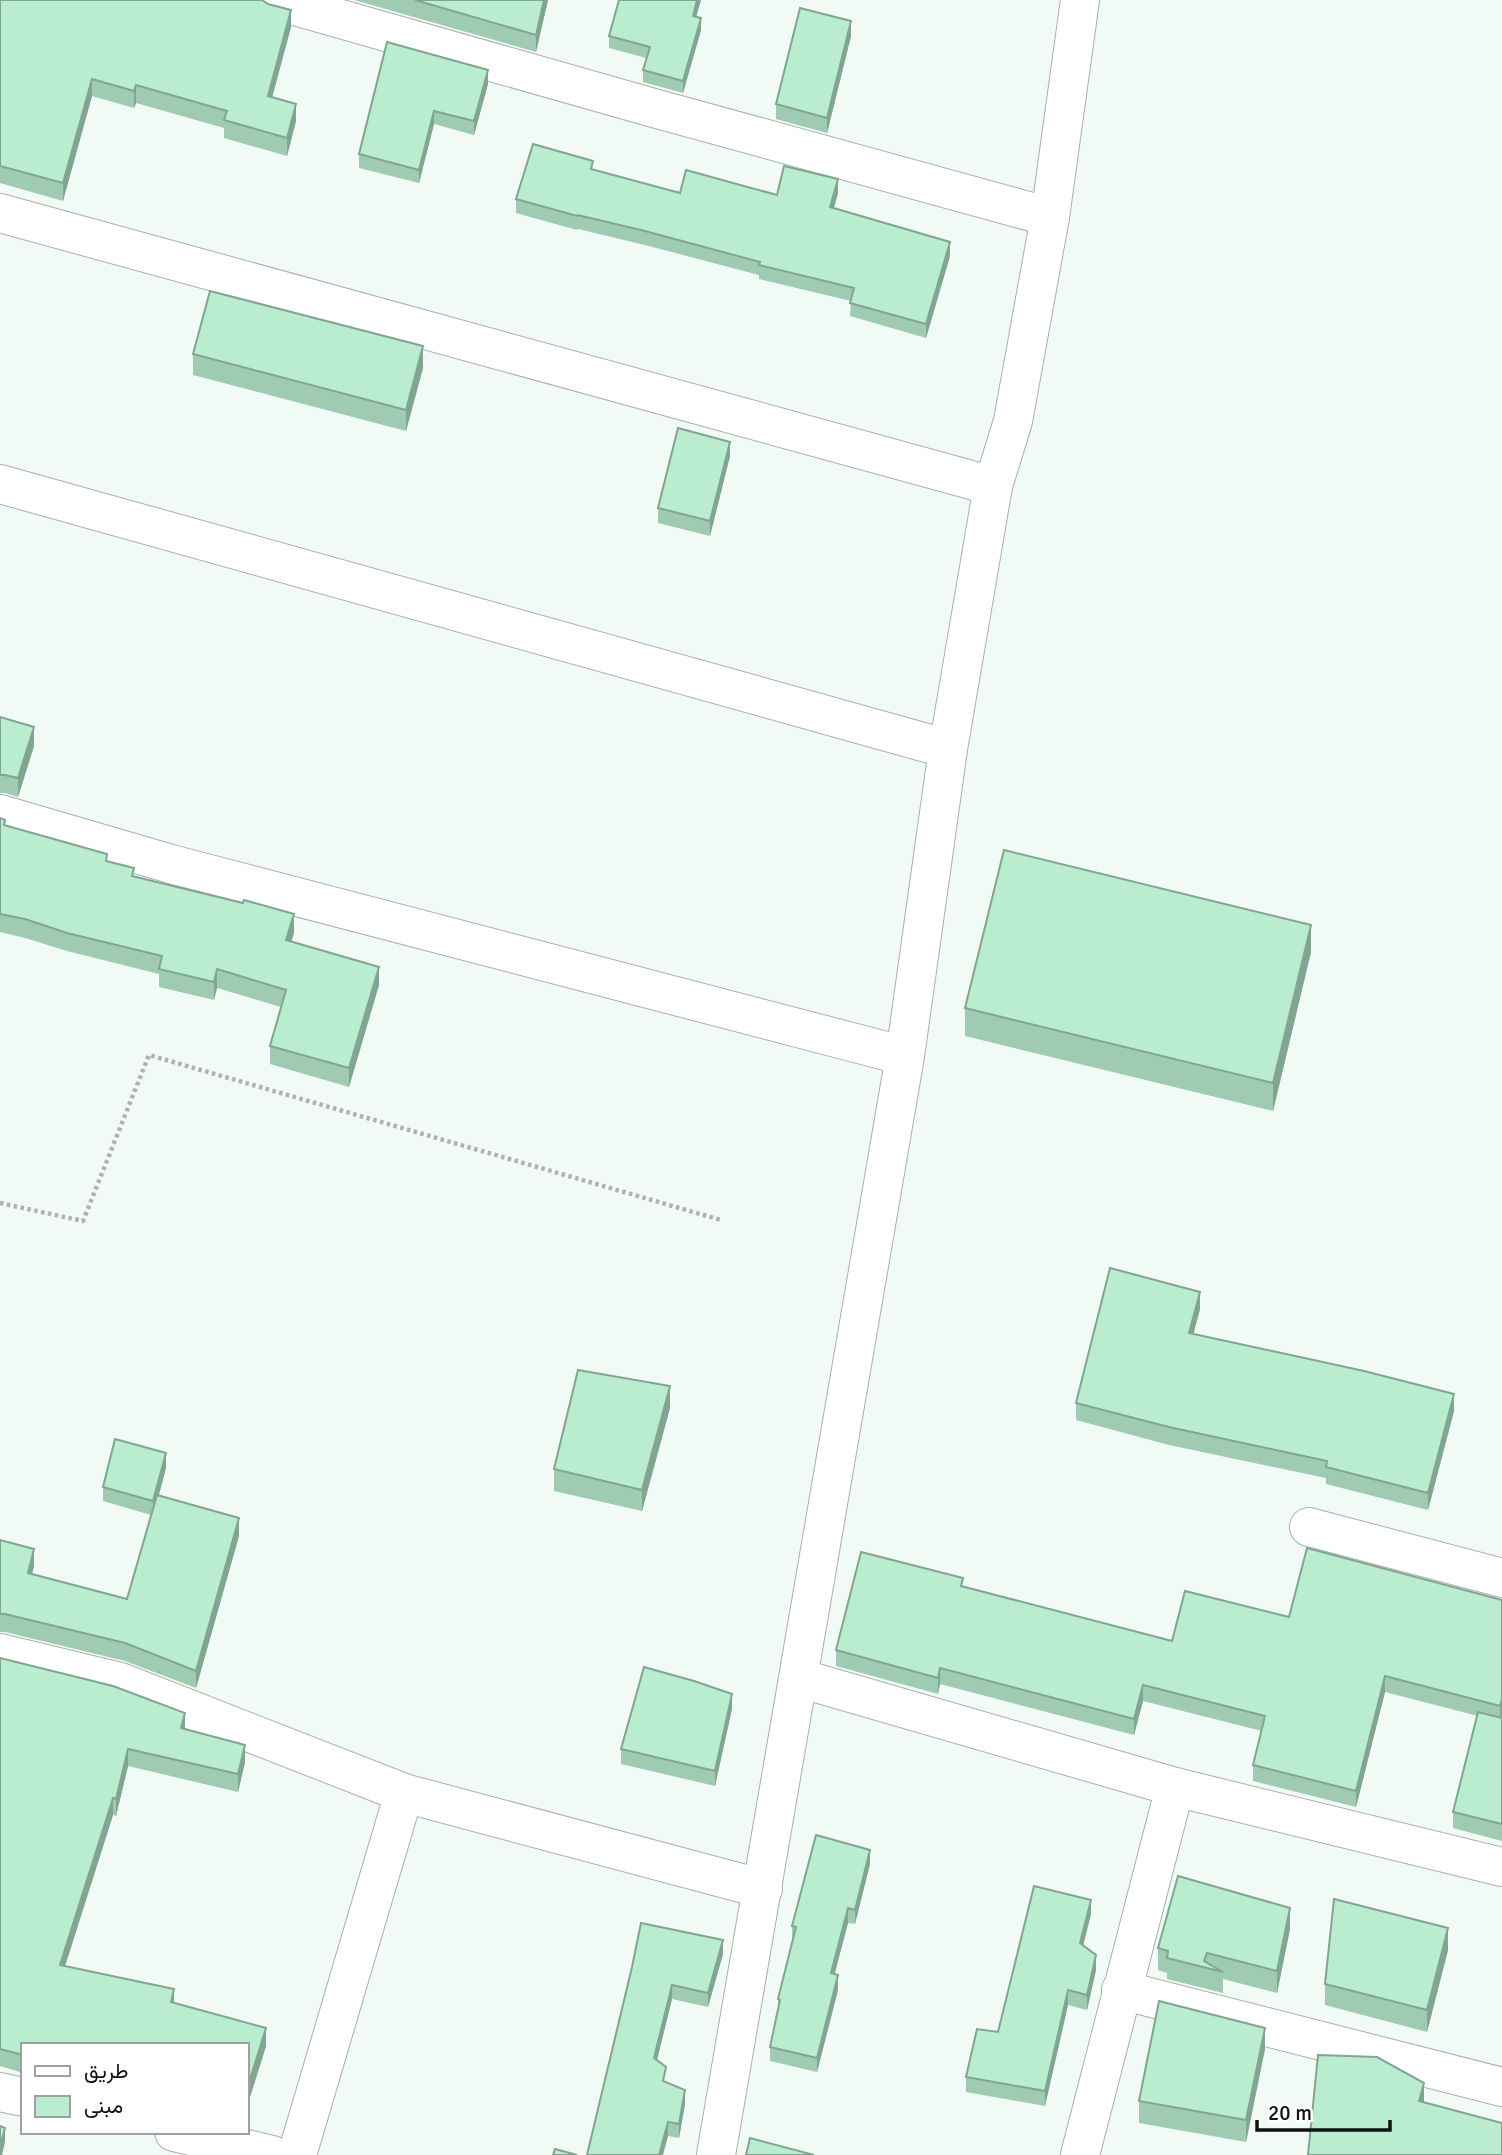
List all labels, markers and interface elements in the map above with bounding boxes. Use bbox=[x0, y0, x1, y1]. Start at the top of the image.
legend bbox=[21, 2043, 248, 2134]
text: طريق bbox=[84, 2058, 129, 2084]
scale bar bbox=[1257, 2088, 1390, 2132]
text: مبنى bbox=[84, 2093, 123, 2119]
text: 20 m bbox=[1268, 2100, 1312, 2126]

